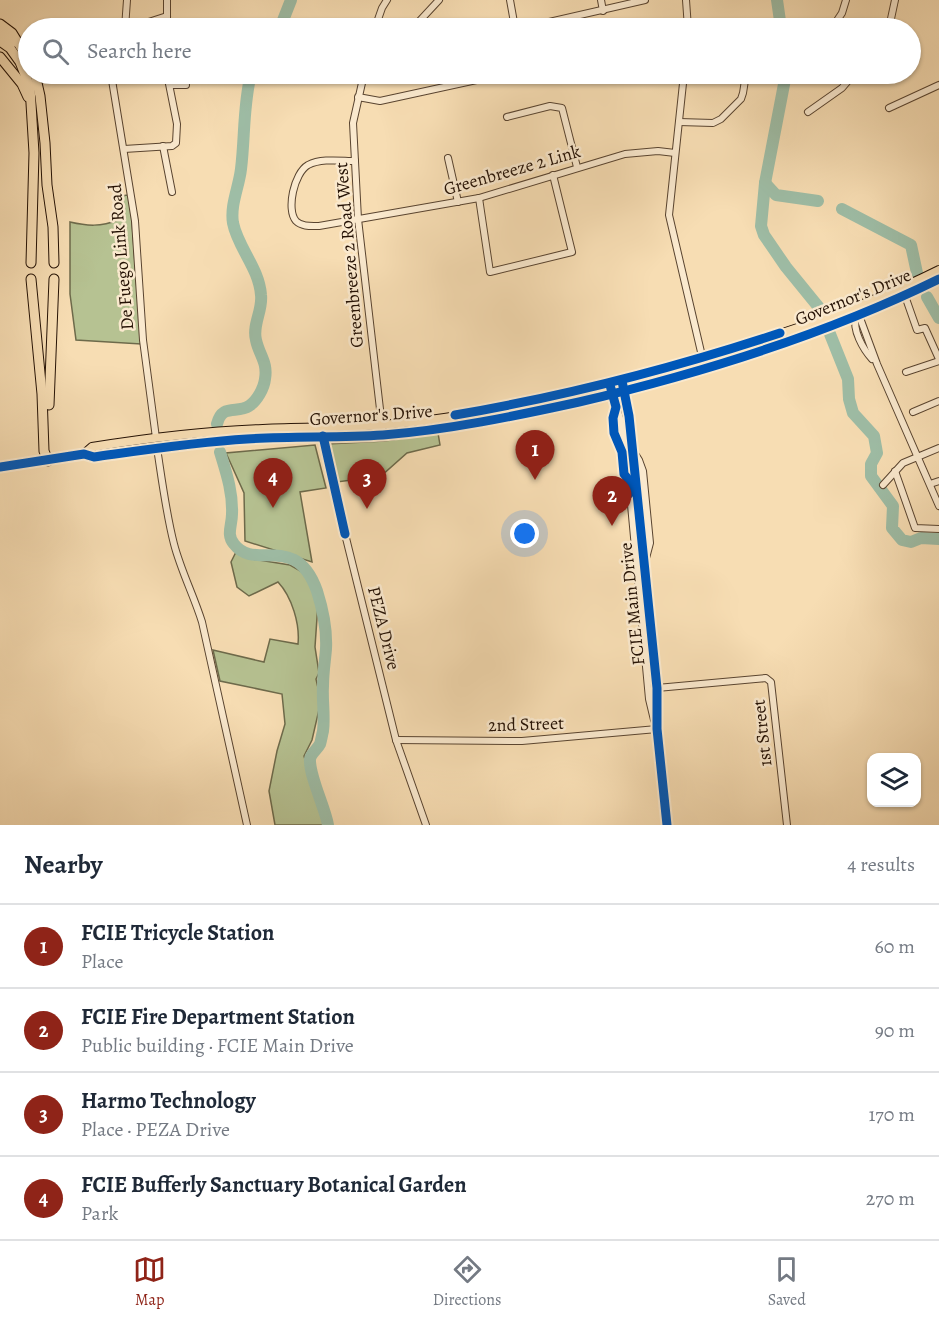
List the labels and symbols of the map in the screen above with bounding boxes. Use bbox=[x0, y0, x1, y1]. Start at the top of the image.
street label: Greenbreeze 2 Link bbox=[441, 139, 583, 201]
street label: Greenbreeze 2 Road West bbox=[329, 161, 369, 349]
street label: De Fuego Link Road bbox=[103, 183, 139, 331]
street label: Governor's Drive bbox=[791, 263, 915, 331]
street label: Governor's Drive bbox=[309, 399, 433, 431]
pin: 1 bbox=[516, 430, 554, 480]
pin: 4 bbox=[254, 458, 292, 508]
pin: 3 bbox=[348, 460, 386, 509]
pin: 2 bbox=[592, 476, 632, 526]
your location bbox=[510, 519, 539, 548]
street label: FCIE Main Drive bbox=[614, 541, 650, 667]
street label: PEZA Drive bbox=[362, 584, 406, 672]
street label: 1st Street bbox=[747, 698, 777, 768]
street label: 2nd Street bbox=[488, 711, 564, 737]

